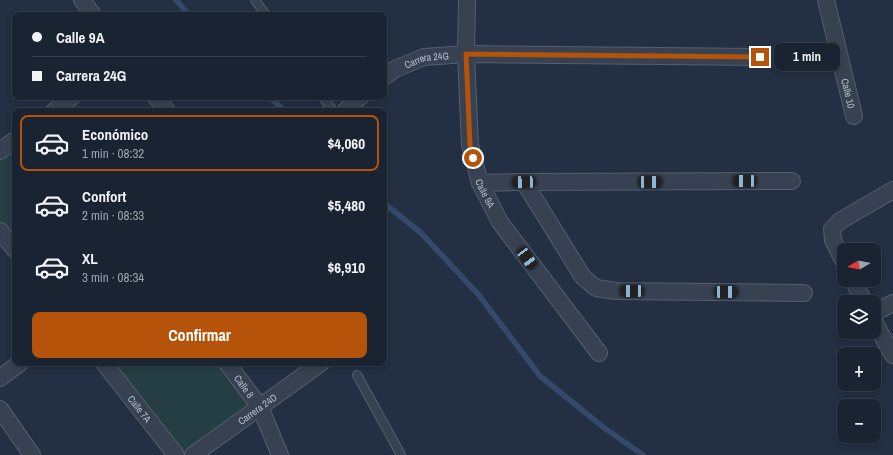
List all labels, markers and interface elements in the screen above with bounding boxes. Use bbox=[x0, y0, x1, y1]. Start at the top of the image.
text: Calle 9A bbox=[56, 27, 105, 48]
callout: 1 min bbox=[774, 43, 840, 71]
route end bbox=[751, 48, 769, 66]
text: 1 min bbox=[793, 48, 821, 65]
street label: Carrera 24G bbox=[402, 49, 449, 71]
text: Carrera 24G bbox=[56, 65, 126, 86]
street label: Calle 10 bbox=[838, 77, 858, 110]
text: Económico bbox=[82, 124, 148, 145]
icon: car bbox=[34, 125, 70, 161]
text: $4,060 bbox=[327, 133, 365, 154]
text: 1 min · 08:32 bbox=[82, 145, 144, 162]
route start bbox=[464, 149, 482, 167]
car bbox=[733, 175, 757, 187]
car bbox=[512, 176, 536, 188]
car bbox=[638, 176, 662, 188]
street label: Calle 9A bbox=[472, 178, 498, 211]
text: Confort bbox=[82, 186, 126, 207]
icon: car bbox=[34, 187, 70, 223]
text: $5,480 bbox=[327, 195, 365, 216]
text: 2 min · 08:33 bbox=[82, 207, 144, 224]
north arrow bbox=[837, 243, 881, 287]
map controls bbox=[837, 243, 881, 443]
car bbox=[515, 245, 539, 271]
text: XL bbox=[82, 248, 98, 269]
icon: car bbox=[34, 249, 70, 285]
text: $6,910 bbox=[327, 257, 365, 278]
text: 3 min · 08:34 bbox=[82, 269, 144, 286]
car bbox=[620, 285, 644, 297]
car bbox=[714, 286, 738, 298]
button: layers bbox=[837, 295, 881, 339]
button: Confirmar bbox=[32, 312, 367, 358]
button: + bbox=[837, 347, 881, 391]
street label: Calle 8 bbox=[231, 372, 257, 401]
street label: Carrera 24D bbox=[235, 391, 280, 428]
street label: Calle 7A bbox=[125, 393, 154, 426]
button: − bbox=[837, 399, 881, 443]

